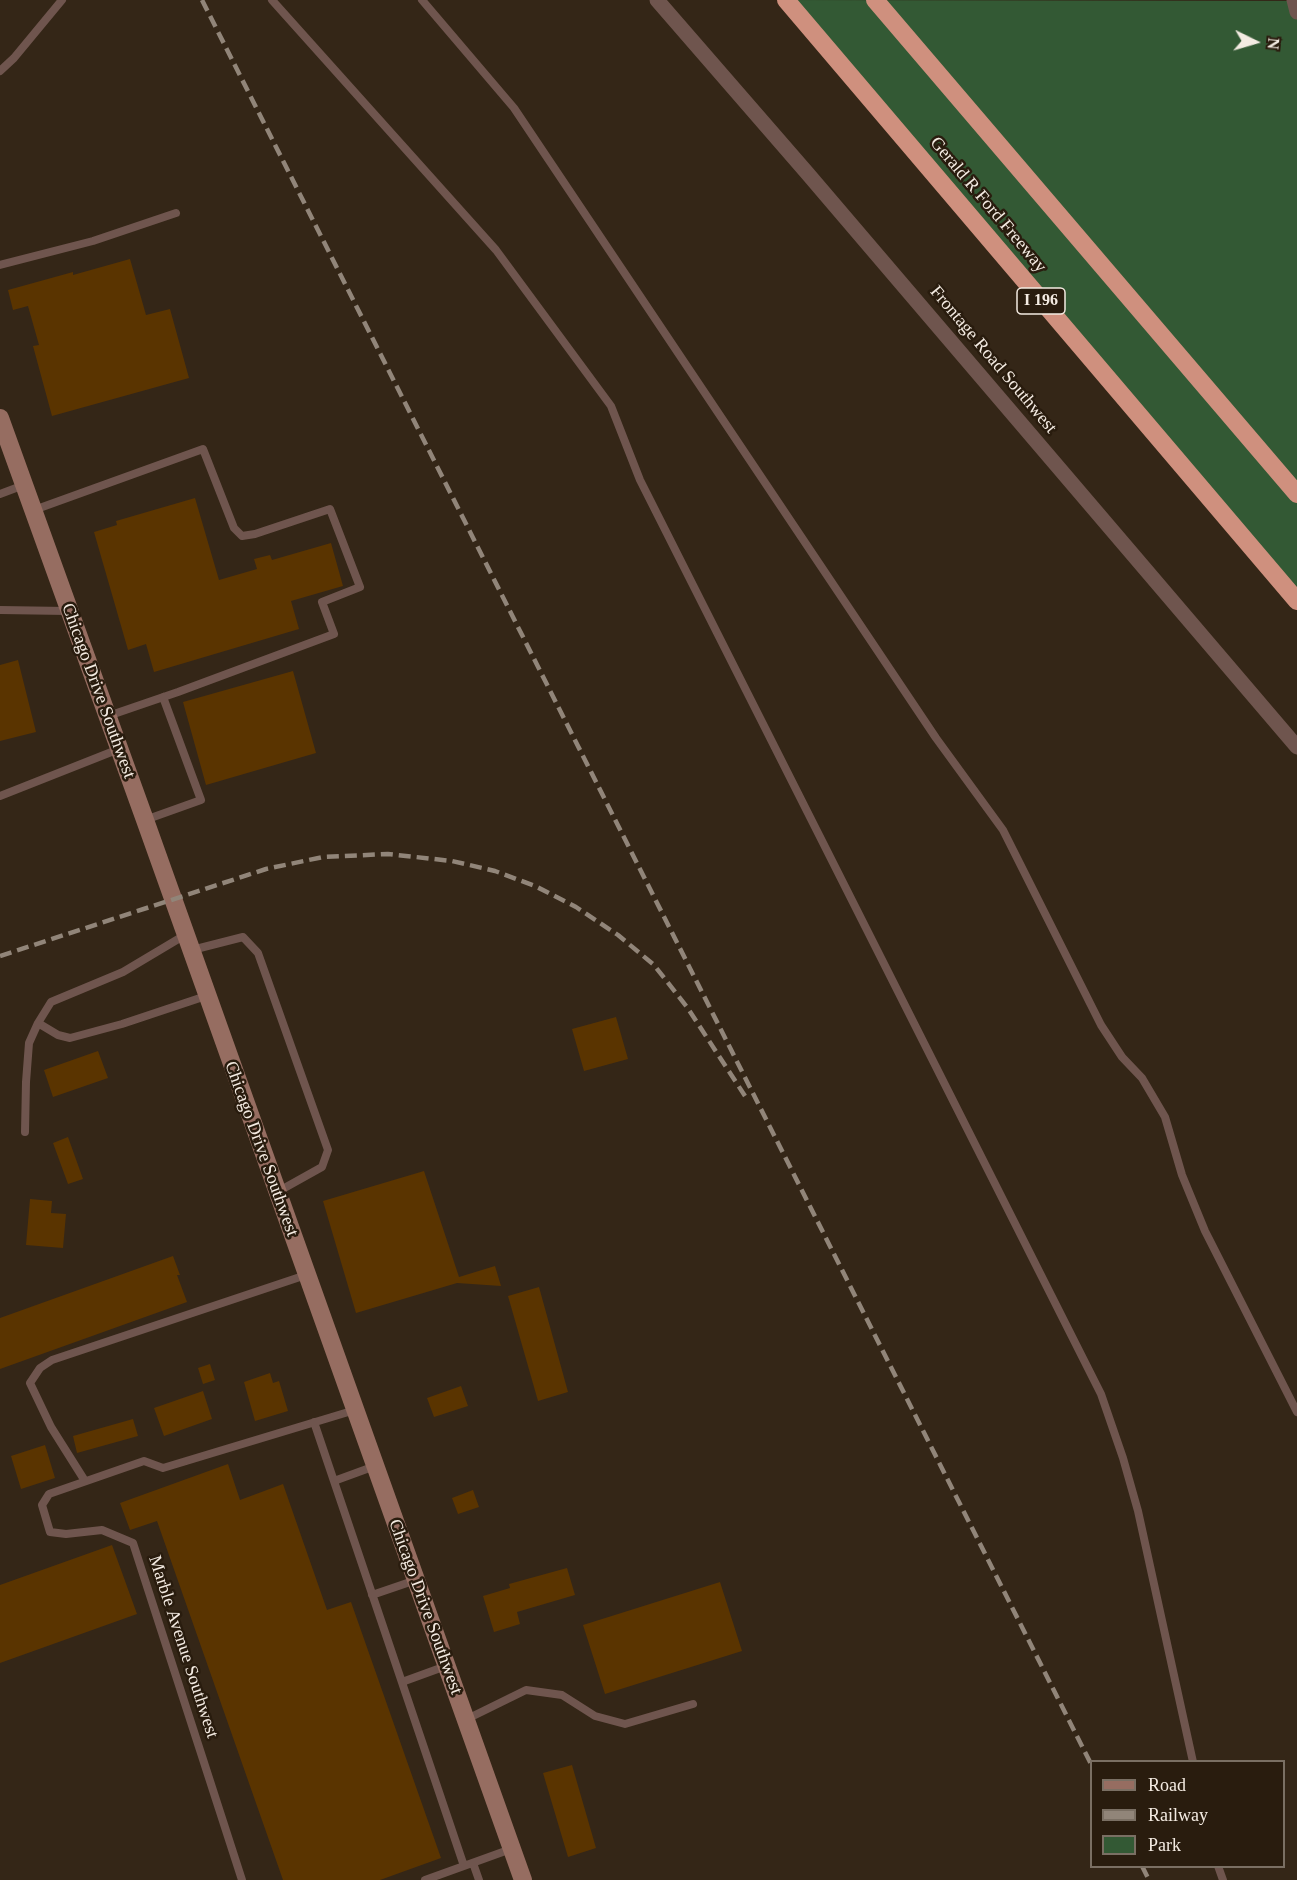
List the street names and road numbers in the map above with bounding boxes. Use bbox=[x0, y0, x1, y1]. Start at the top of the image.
street label: Gerald R Ford Freeway bbox=[925, 133, 1051, 277]
street label: Frontage Road Southwest bbox=[925, 282, 1061, 438]
road number: I 196 bbox=[1017, 288, 1065, 314]
street label: Chicago Drive Southwest bbox=[56, 600, 140, 782]
street label: Chicago Drive Southwest bbox=[219, 1058, 303, 1240]
street label: Chicago Drive Southwest bbox=[383, 1516, 467, 1698]
street label: Marble Avenue Southwest bbox=[143, 1553, 223, 1741]

